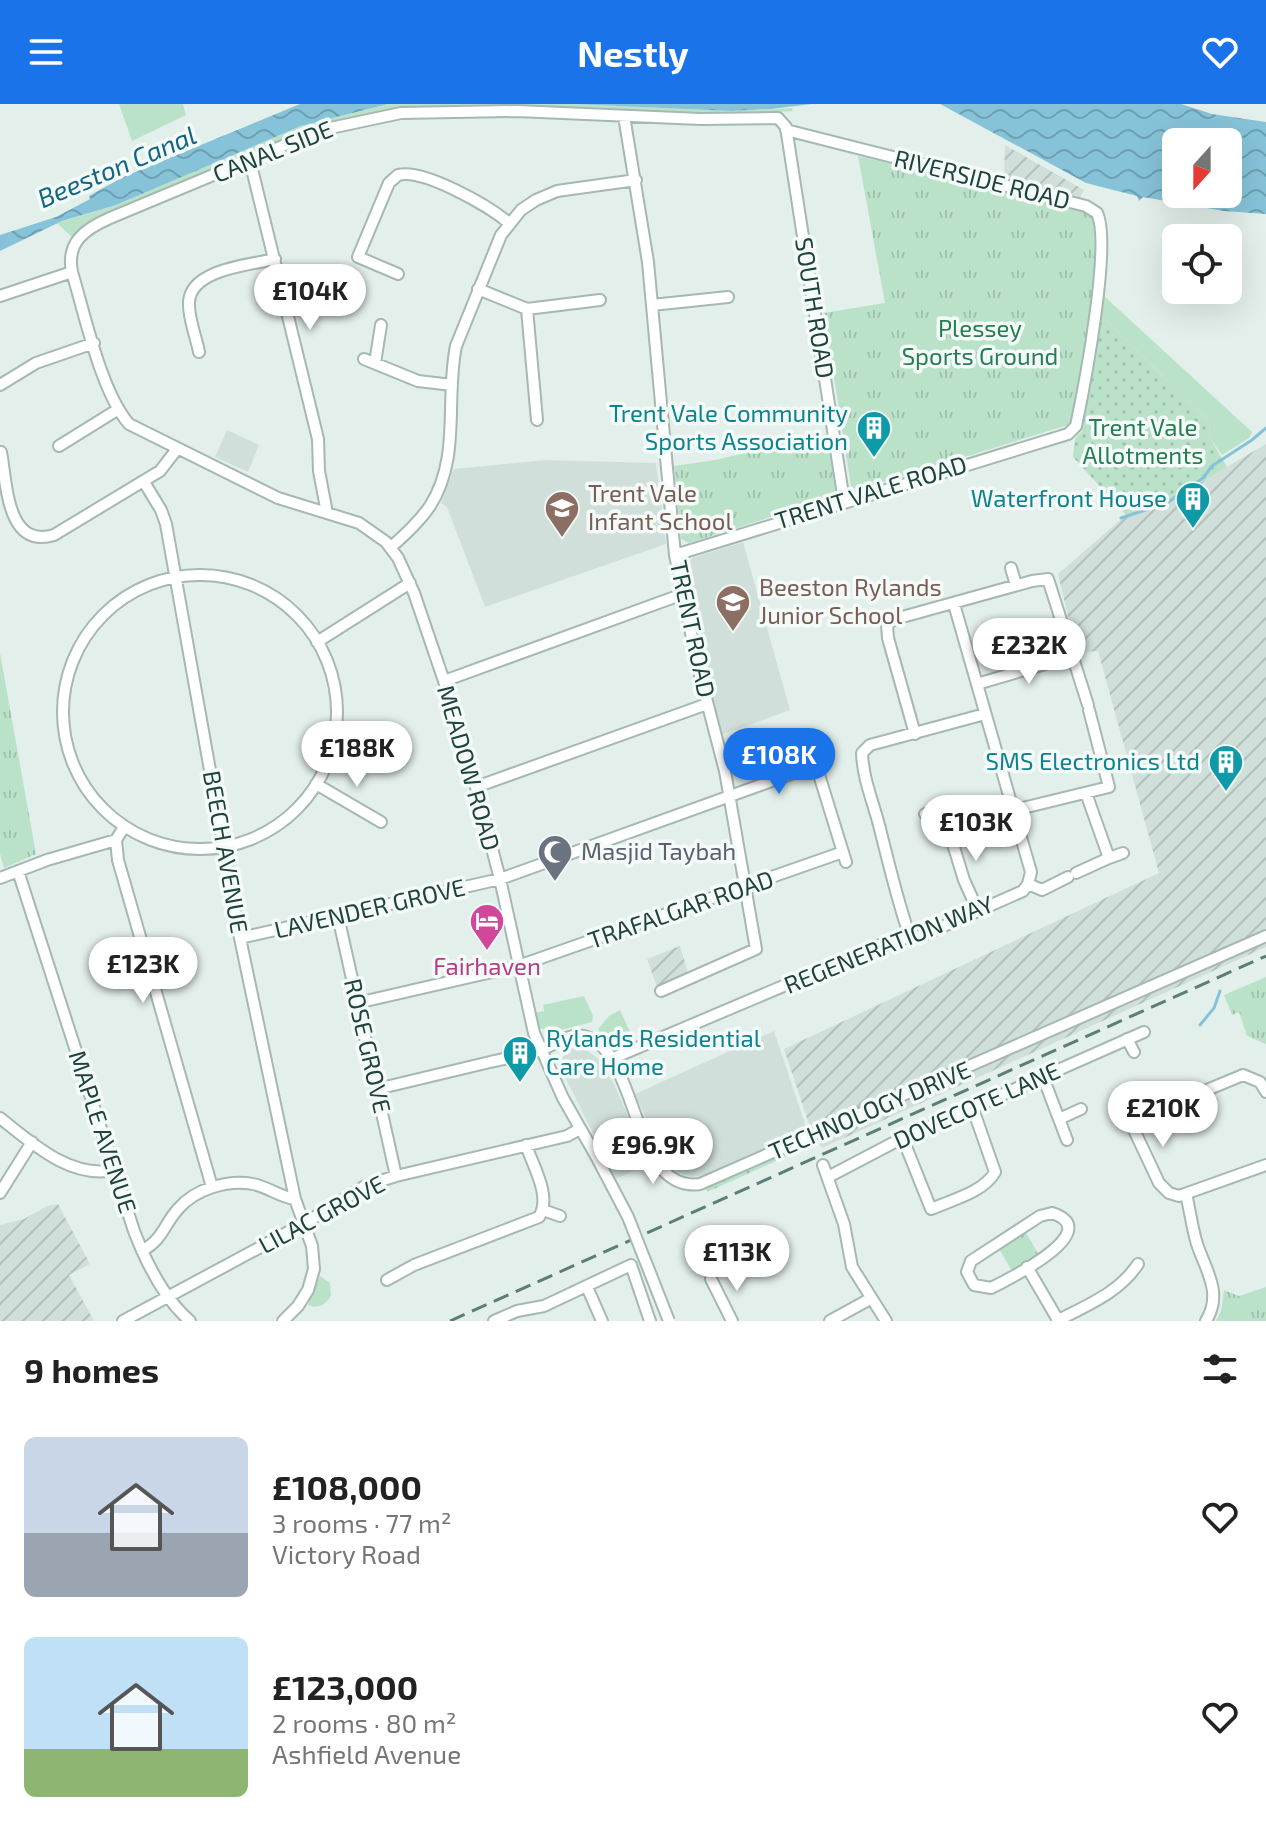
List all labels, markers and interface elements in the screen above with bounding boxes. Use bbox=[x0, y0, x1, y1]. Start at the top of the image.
icon: menu bbox=[24, 30, 68, 74]
icon: heart bbox=[1198, 30, 1242, 74]
text: Nestly bbox=[577, 31, 689, 74]
street label: CANAL SIDE bbox=[208, 113, 337, 188]
water label: Beeston Canal bbox=[32, 118, 200, 213]
north arrow bbox=[1162, 128, 1242, 208]
map controls bbox=[1162, 128, 1242, 304]
street label: RIVERSIDE ROAD bbox=[891, 143, 1073, 214]
button: locate bbox=[1162, 224, 1242, 304]
street label: SOUTH ROAD bbox=[790, 235, 841, 380]
pin: £104K bbox=[254, 264, 366, 332]
text: £104K bbox=[272, 274, 348, 305]
park label: Plessey Sports Ground bbox=[902, 313, 1058, 370]
place label: Trent Vale Community Sports Association bbox=[609, 398, 848, 455]
building icon: Trent Vale Community Sports Association bbox=[855, 409, 893, 459]
park label: Trent Vale Allotments bbox=[1082, 412, 1204, 469]
street label: TRENT VALE ROAD bbox=[771, 449, 970, 534]
place label: Trent Vale Infant School bbox=[588, 478, 733, 535]
building icon: Waterfront House bbox=[1174, 480, 1212, 530]
place label: Waterfront House bbox=[971, 483, 1167, 512]
school or university icon: Trent Vale Infant School bbox=[543, 489, 581, 539]
street label: TRENT ROAD bbox=[665, 557, 722, 700]
place label: Beeston Rylands Junior School bbox=[759, 572, 942, 629]
school or university icon: Beeston Rylands Junior School bbox=[714, 583, 752, 633]
pin: £232K bbox=[973, 618, 1085, 686]
text: £232K bbox=[991, 628, 1067, 659]
street label: MEADOW ROAD bbox=[432, 682, 507, 854]
pin: £188K bbox=[301, 721, 413, 789]
pin: £108K bbox=[723, 728, 835, 796]
text: £188K bbox=[319, 731, 395, 762]
text: £108K bbox=[741, 738, 817, 769]
building icon: SMS Electronics Ltd bbox=[1207, 743, 1245, 793]
place label: SMS Electronics Ltd bbox=[986, 746, 1200, 775]
street label: BEECH AVENUE bbox=[198, 768, 255, 935]
pin: £103K bbox=[920, 795, 1032, 863]
text: £103K bbox=[939, 805, 1013, 836]
mosque icon: Masjid Taybah bbox=[536, 833, 574, 883]
place label: Masjid Taybah bbox=[581, 836, 736, 865]
street label: TRAFALGAR ROAD bbox=[584, 863, 777, 954]
street label: LAVENDER GROVE bbox=[271, 871, 468, 944]
street label: REGENERATION WAY bbox=[780, 888, 998, 999]
hotel icon: Fairhaven bbox=[468, 902, 506, 952]
pin: £123K bbox=[87, 937, 199, 1005]
text: £123K bbox=[107, 947, 179, 978]
place label: Fairhaven bbox=[433, 951, 541, 980]
street label: ROSE GROVE bbox=[339, 976, 398, 1116]
place label: Rylands Residential Care Home bbox=[546, 1023, 761, 1080]
building icon: Rylands Residential Care Home bbox=[501, 1034, 539, 1084]
street label: MAPLE AVENUE bbox=[63, 1047, 143, 1216]
street label: TECHNOLOGY DRIVE bbox=[764, 1054, 975, 1165]
street label: DOVECOTE LANE bbox=[889, 1055, 1064, 1154]
pin: £210K bbox=[1107, 1081, 1219, 1149]
text: £210K bbox=[1126, 1091, 1200, 1122]
pin: £96.9K bbox=[588, 1118, 718, 1186]
text: £96.9K bbox=[611, 1128, 695, 1159]
street label: LILAC GROVE bbox=[253, 1168, 389, 1259]
pin: £113K bbox=[681, 1225, 793, 1293]
text: £113K bbox=[703, 1235, 771, 1266]
icon: filters bbox=[1198, 1347, 1242, 1391]
text: 9 homes bbox=[24, 1349, 159, 1390]
text: £108,000 bbox=[272, 1466, 422, 1507]
icon: home bbox=[88, 1469, 184, 1565]
icon: heart bbox=[1198, 1495, 1242, 1539]
text: 3 rooms · 77 m² bbox=[272, 1507, 452, 1538]
text: Victory Road bbox=[272, 1538, 421, 1569]
text: £123,000 bbox=[272, 1666, 418, 1707]
icon: home bbox=[88, 1669, 184, 1765]
icon: heart bbox=[1198, 1695, 1242, 1739]
text: 2 rooms · 80 m² bbox=[272, 1707, 457, 1738]
text: Ashfield Avenue bbox=[272, 1738, 461, 1769]

